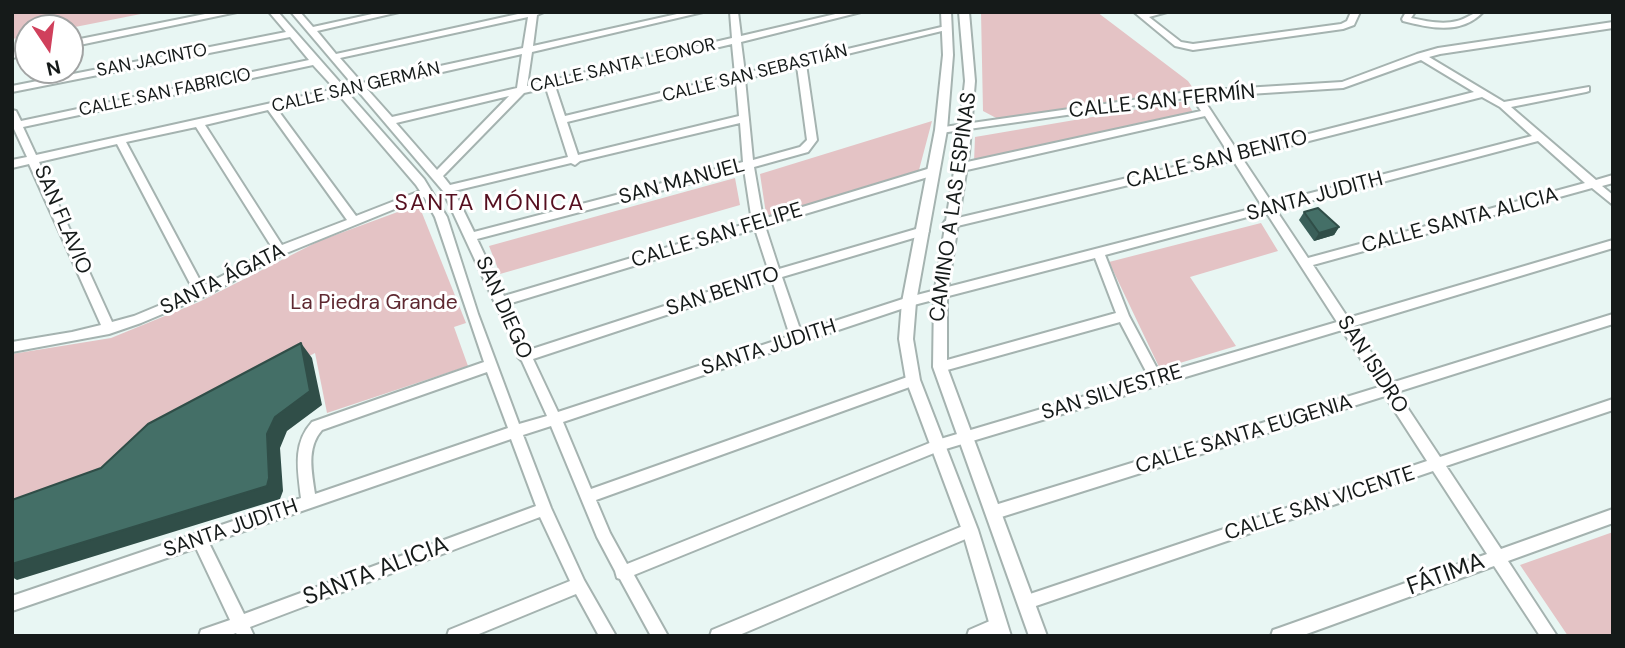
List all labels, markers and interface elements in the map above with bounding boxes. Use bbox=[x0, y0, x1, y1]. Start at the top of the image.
north arrow bbox=[14, 14, 84, 84]
street label: CALLE SANTA LEONOR bbox=[528, 34, 718, 98]
street label: SAN JACINTO bbox=[95, 40, 209, 82]
street label: CALLE SAN SEBASTIÁN bbox=[660, 41, 850, 107]
text: N bbox=[44, 54, 63, 82]
street label: CALLE SAN GERMÁN bbox=[270, 58, 442, 118]
street label: CALLE SAN FABRICIO bbox=[77, 64, 253, 122]
street label: CALLE SAN FERMÍN bbox=[1068, 80, 1256, 124]
street label: CAMINO A LAS ESPINAS bbox=[925, 91, 983, 323]
street label: CALLE SAN BENITO bbox=[1124, 125, 1310, 195]
street label: SAN MANUEL bbox=[616, 153, 748, 211]
street label: SAN FLAVIO bbox=[28, 162, 96, 278]
street label: SANTA JUDITH bbox=[1244, 167, 1386, 227]
street label: CALLE SANTA ALICIA bbox=[1359, 183, 1561, 259]
district label: SANTA MÓNICA bbox=[396, 190, 584, 218]
street label: CALLE SAN FELIPE bbox=[628, 198, 806, 274]
street label: SANTA ÁGATA bbox=[157, 239, 289, 321]
street label: SAN DIEGO bbox=[469, 253, 537, 363]
street label: SAN BENITO bbox=[663, 262, 783, 322]
park label: La Piedra Grande bbox=[290, 290, 458, 316]
street label: SAN ISIDRO bbox=[1331, 311, 1413, 419]
street label: SANTA JUDITH bbox=[699, 314, 839, 382]
street label: SAN SILVESTRE bbox=[1039, 360, 1185, 426]
street label: CALLE SANTA EUGENIA bbox=[1133, 390, 1355, 480]
street label: CALLE SAN VICENTE bbox=[1222, 461, 1418, 547]
street label: SANTA JUDITH bbox=[161, 494, 301, 564]
street label: SANTA ALICIA bbox=[299, 531, 453, 613]
street label: FÁTIMA bbox=[1403, 548, 1489, 602]

